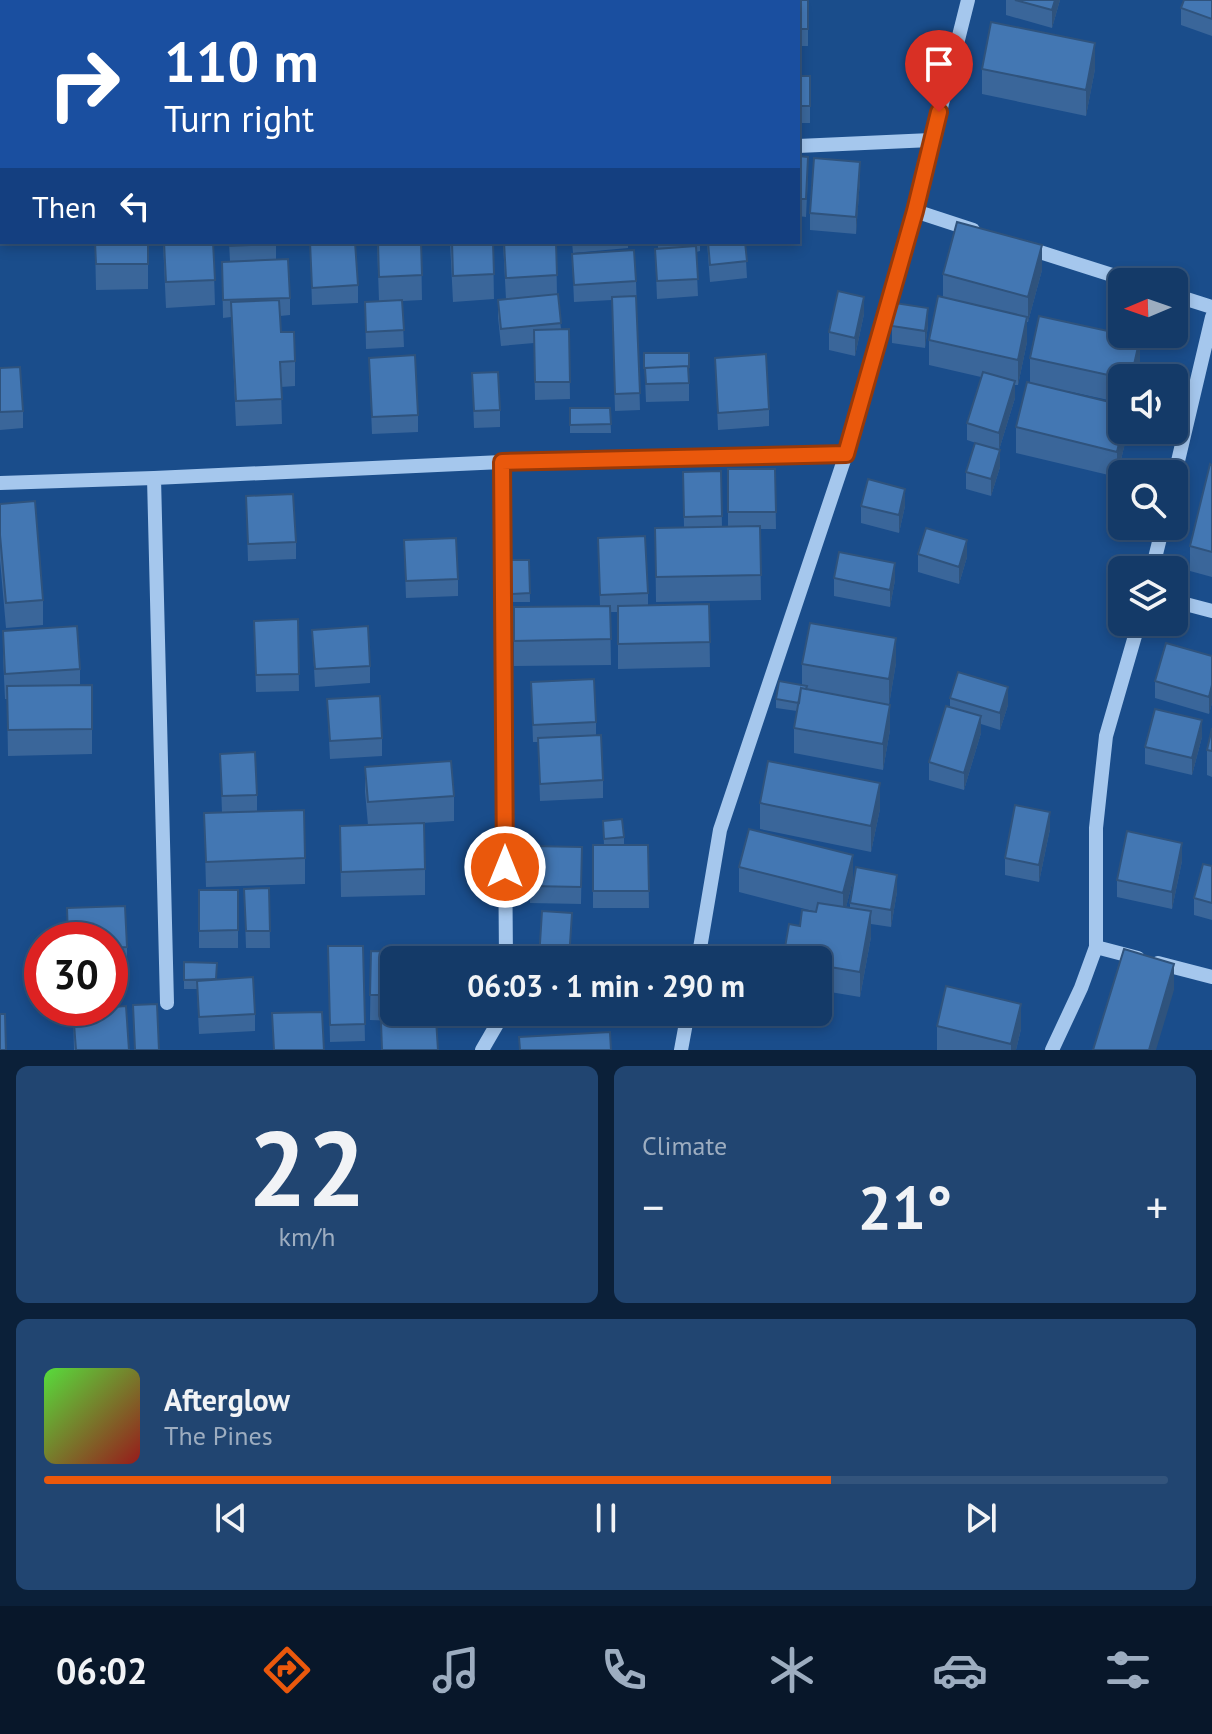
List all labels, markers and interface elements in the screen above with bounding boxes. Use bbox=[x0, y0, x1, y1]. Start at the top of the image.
text: 110 m bbox=[164, 25, 319, 97]
pin bbox=[905, 30, 973, 112]
icon: right bbox=[32, 32, 136, 136]
icon: arrive bbox=[917, 42, 961, 86]
text: Turn right bbox=[164, 95, 314, 142]
icon: left bbox=[113, 184, 157, 228]
text: Then bbox=[32, 187, 97, 226]
north arrow bbox=[1108, 268, 1188, 348]
map controls bbox=[1108, 268, 1188, 636]
button: sound bbox=[1108, 364, 1188, 444]
button: search bbox=[1108, 460, 1188, 540]
button: layers bbox=[1108, 556, 1188, 636]
position arrow bbox=[463, 825, 547, 909]
speed limit sign: 30 bbox=[24, 922, 128, 1026]
text: 06:03 · 1 min · 290 m bbox=[467, 966, 745, 1005]
text: 22 bbox=[248, 1100, 366, 1235]
text: Climate bbox=[642, 1129, 727, 1162]
text: 21° bbox=[858, 1168, 952, 1246]
text: − bbox=[642, 1178, 664, 1235]
text: + bbox=[1146, 1178, 1168, 1235]
text: km/h bbox=[279, 1220, 336, 1253]
text: Afterglow bbox=[164, 1380, 290, 1419]
text: The Pines bbox=[164, 1419, 273, 1452]
icon: previous bbox=[209, 1496, 253, 1540]
icon: pause bbox=[584, 1496, 628, 1540]
icon: next bbox=[959, 1496, 1003, 1540]
icon: directions bbox=[259, 1642, 315, 1698]
icon: music bbox=[428, 1642, 484, 1698]
icon: phone bbox=[596, 1642, 652, 1698]
icon: climate bbox=[764, 1642, 820, 1698]
icon: car bbox=[932, 1642, 988, 1698]
icon: filters bbox=[1100, 1642, 1156, 1698]
text: 06:02 bbox=[56, 1647, 147, 1694]

